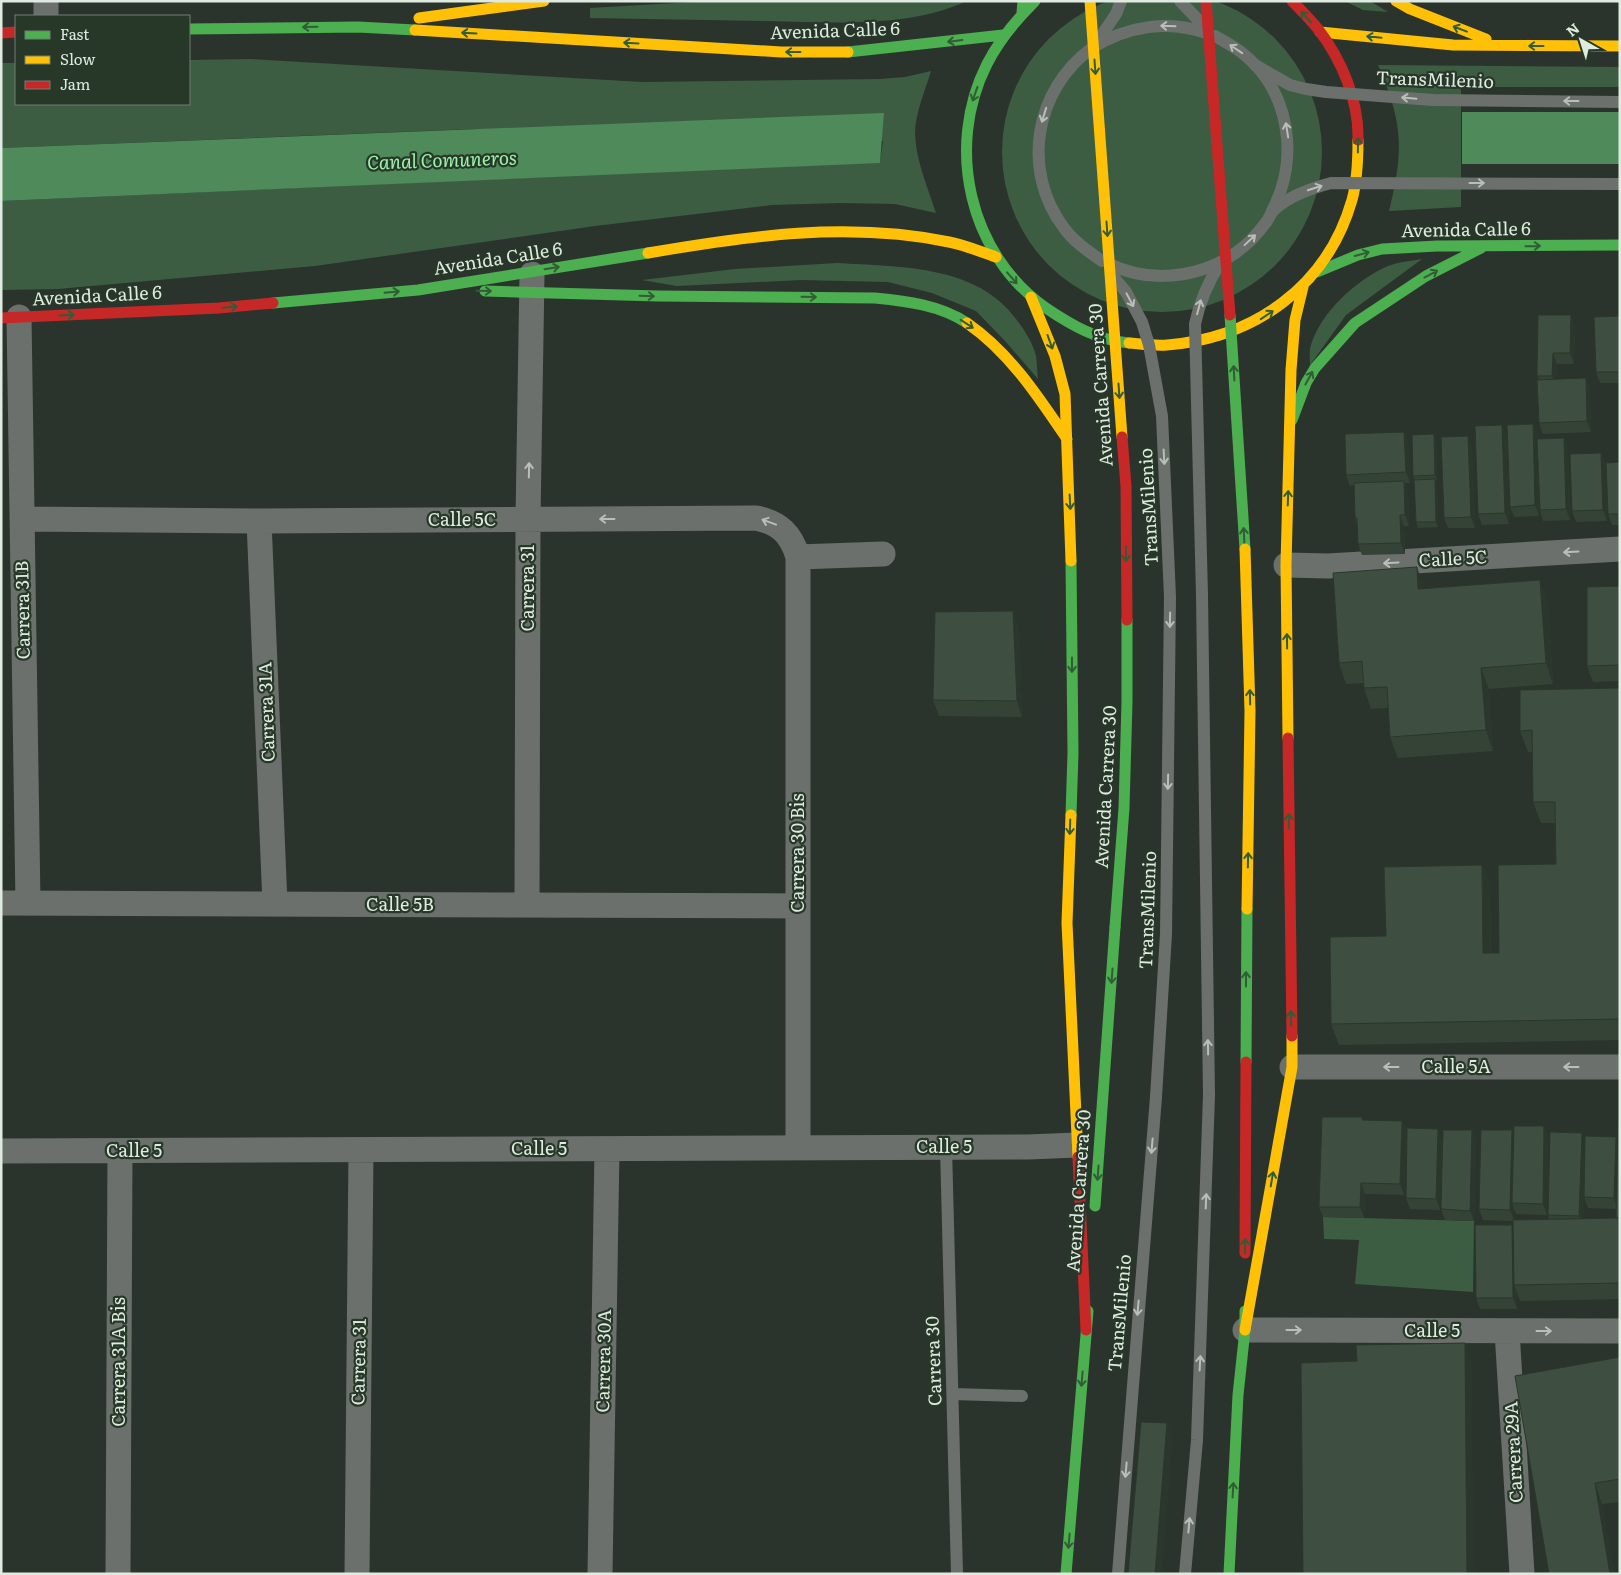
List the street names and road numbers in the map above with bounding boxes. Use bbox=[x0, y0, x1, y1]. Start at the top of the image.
street label: Avenida Calle 6 bbox=[770, 14, 901, 45]
street label: TransMilenio bbox=[1376, 63, 1495, 94]
street label: Avenida Calle 6 bbox=[1401, 214, 1531, 243]
street label: Avenida Calle 6 bbox=[432, 234, 564, 281]
street label: Avenida Calle 6 bbox=[31, 278, 163, 311]
street label: Avenida Carrera 30 bbox=[1080, 303, 1119, 467]
street label: TransMilenio bbox=[1131, 447, 1164, 567]
street label: Calle 5C bbox=[428, 505, 496, 532]
street label: Calle 5C bbox=[1418, 542, 1488, 573]
street label: Carrera 31 bbox=[513, 545, 540, 631]
street label: Carrera 31B bbox=[7, 560, 36, 660]
street label: Carrera 31A bbox=[250, 662, 281, 763]
street label: Avenida Carrera 30 bbox=[1087, 705, 1122, 869]
street label: Carrera 30 Bis bbox=[783, 793, 810, 913]
street label: TransMilenio bbox=[1131, 850, 1162, 969]
street label: Calle 5B bbox=[366, 890, 434, 917]
street label: Calle 5A bbox=[1421, 1052, 1491, 1079]
street label: Avenida Carrera 30 bbox=[1058, 1109, 1097, 1273]
street label: Calle 5 bbox=[916, 1132, 972, 1159]
street label: Calle 5 bbox=[511, 1134, 567, 1161]
street label: Calle 5 bbox=[106, 1136, 162, 1163]
street label: TransMilenio bbox=[1100, 1253, 1137, 1373]
street label: Carrera 31A Bis bbox=[104, 1297, 131, 1427]
street label: Carrera 30A bbox=[588, 1309, 617, 1413]
street label: Carrera 30 bbox=[917, 1316, 948, 1406]
street label: Calle 5 bbox=[1404, 1316, 1460, 1343]
street label: Carrera 31 bbox=[343, 1318, 372, 1406]
street label: Carrera 29A bbox=[1496, 1401, 1529, 1503]

